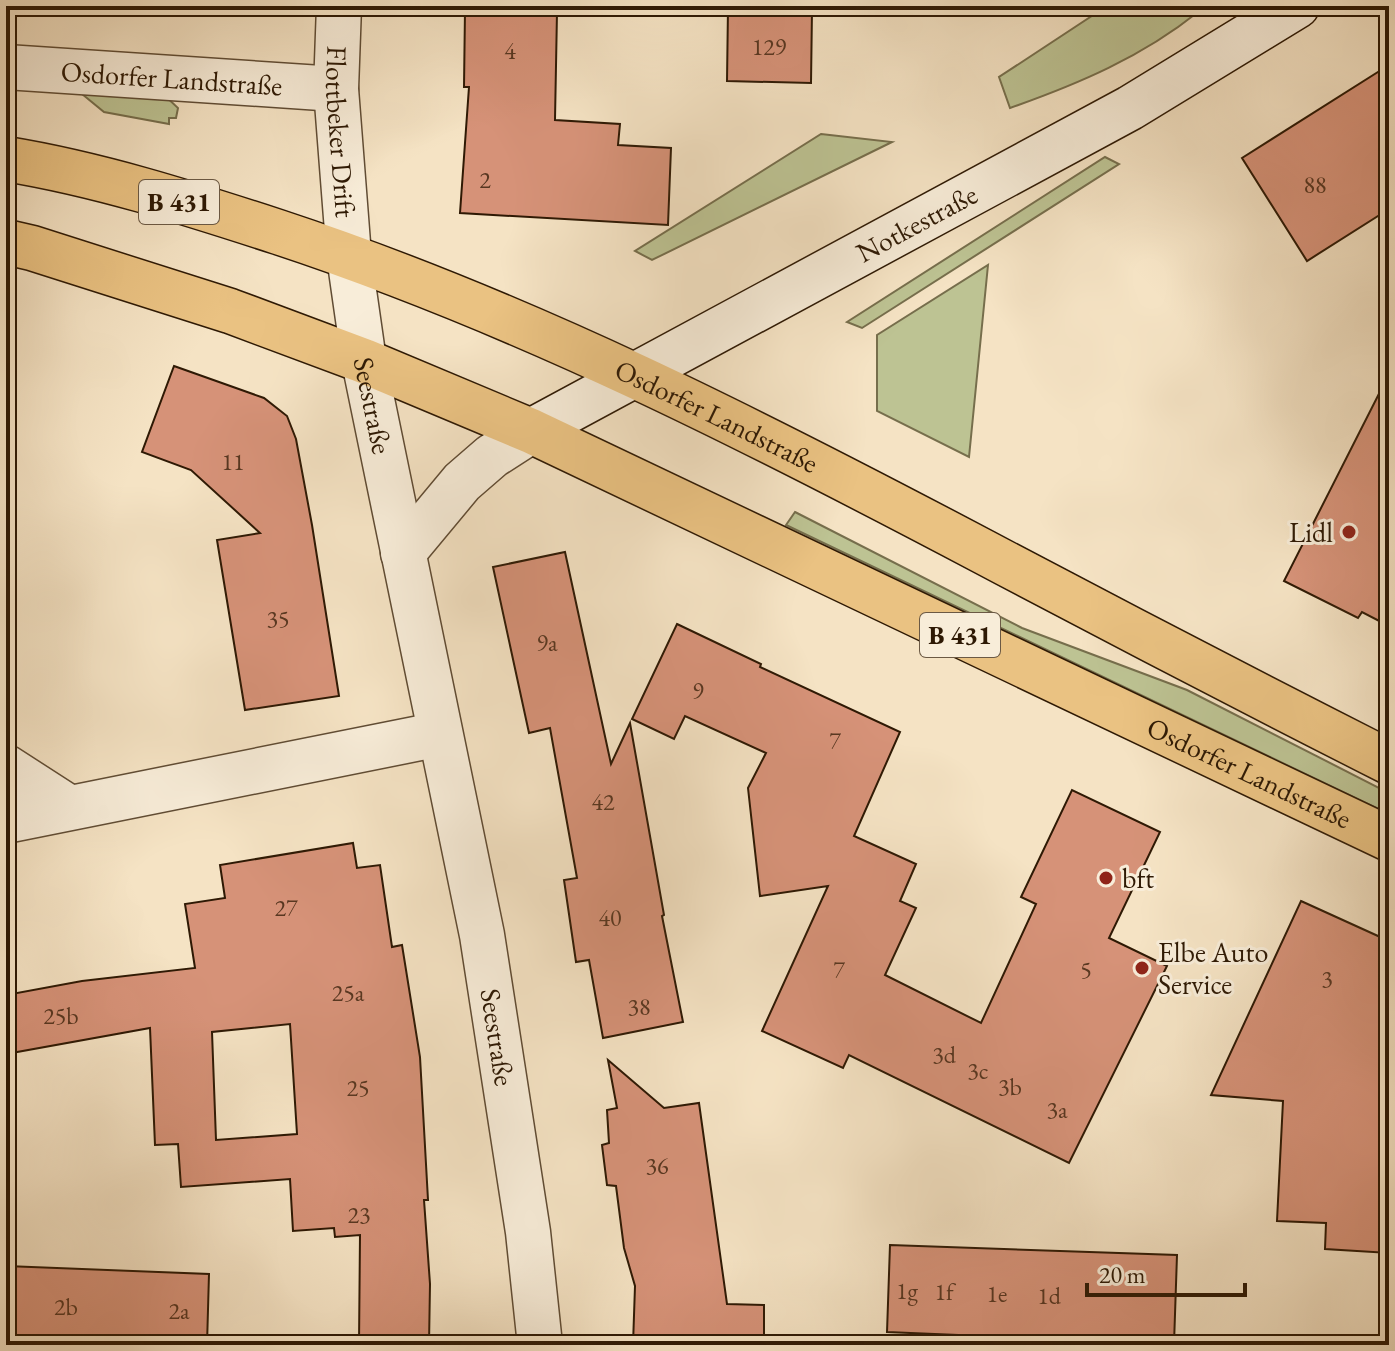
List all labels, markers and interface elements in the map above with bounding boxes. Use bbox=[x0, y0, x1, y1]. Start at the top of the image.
house number: 129 bbox=[752, 31, 787, 62]
house number: 4 bbox=[504, 35, 516, 66]
street label: Flottbeker Drift bbox=[318, 45, 364, 219]
street label: Osdorfer Landstraße bbox=[60, 53, 284, 103]
house number: 2 bbox=[479, 164, 491, 195]
house number: 88 bbox=[1303, 169, 1327, 200]
street label: Notkestraße bbox=[850, 176, 983, 270]
road number: B 431 bbox=[139, 180, 219, 224]
street label: Osdorfer Landstraße bbox=[609, 351, 825, 481]
street label: Seestraße bbox=[346, 354, 401, 457]
house number: 11 bbox=[221, 446, 245, 477]
place label: Lidl bbox=[1289, 514, 1333, 550]
marker: Lidl bbox=[1340, 523, 1358, 541]
house number: 35 bbox=[266, 603, 290, 634]
road number: B 431 bbox=[920, 613, 1000, 657]
house number: 9a bbox=[536, 627, 558, 658]
house number: 9 bbox=[692, 675, 704, 706]
street label: Osdorfer Landstraße bbox=[1141, 709, 1357, 837]
house number: 7 bbox=[829, 725, 841, 756]
house number: 42 bbox=[591, 786, 615, 817]
place label: bft bbox=[1122, 860, 1154, 896]
marker: bft bbox=[1097, 869, 1115, 887]
house number: 27 bbox=[274, 892, 298, 923]
house number: 40 bbox=[598, 902, 622, 933]
place label: Elbe Auto Service bbox=[1158, 934, 1268, 1002]
house number: 7 bbox=[833, 954, 845, 985]
house number: 5 bbox=[1080, 954, 1092, 985]
marker: Elbe Auto Service bbox=[1133, 959, 1151, 977]
house number: 3 bbox=[1321, 963, 1333, 994]
house number: 25a bbox=[332, 977, 365, 1008]
street label: Seestraße bbox=[473, 986, 523, 1088]
house number: 38 bbox=[627, 991, 651, 1022]
house number: 25b bbox=[43, 1000, 79, 1031]
house number: 3d bbox=[932, 1039, 957, 1070]
house number: 3c bbox=[967, 1055, 989, 1086]
house number: 3b bbox=[998, 1071, 1022, 1102]
house number: 25 bbox=[346, 1072, 370, 1103]
house number: 3a bbox=[1046, 1094, 1068, 1125]
house number: 36 bbox=[645, 1150, 669, 1181]
house number: 23 bbox=[347, 1199, 371, 1230]
scale bar bbox=[1087, 1247, 1245, 1297]
text: 20 m bbox=[1099, 1259, 1146, 1290]
house number: 1g bbox=[896, 1275, 919, 1306]
house number: 1f bbox=[934, 1276, 957, 1307]
house number: 1e bbox=[987, 1278, 1007, 1309]
house number: 1d bbox=[1037, 1280, 1062, 1311]
house number: 2b bbox=[54, 1291, 78, 1322]
house number: 2a bbox=[168, 1295, 190, 1326]

